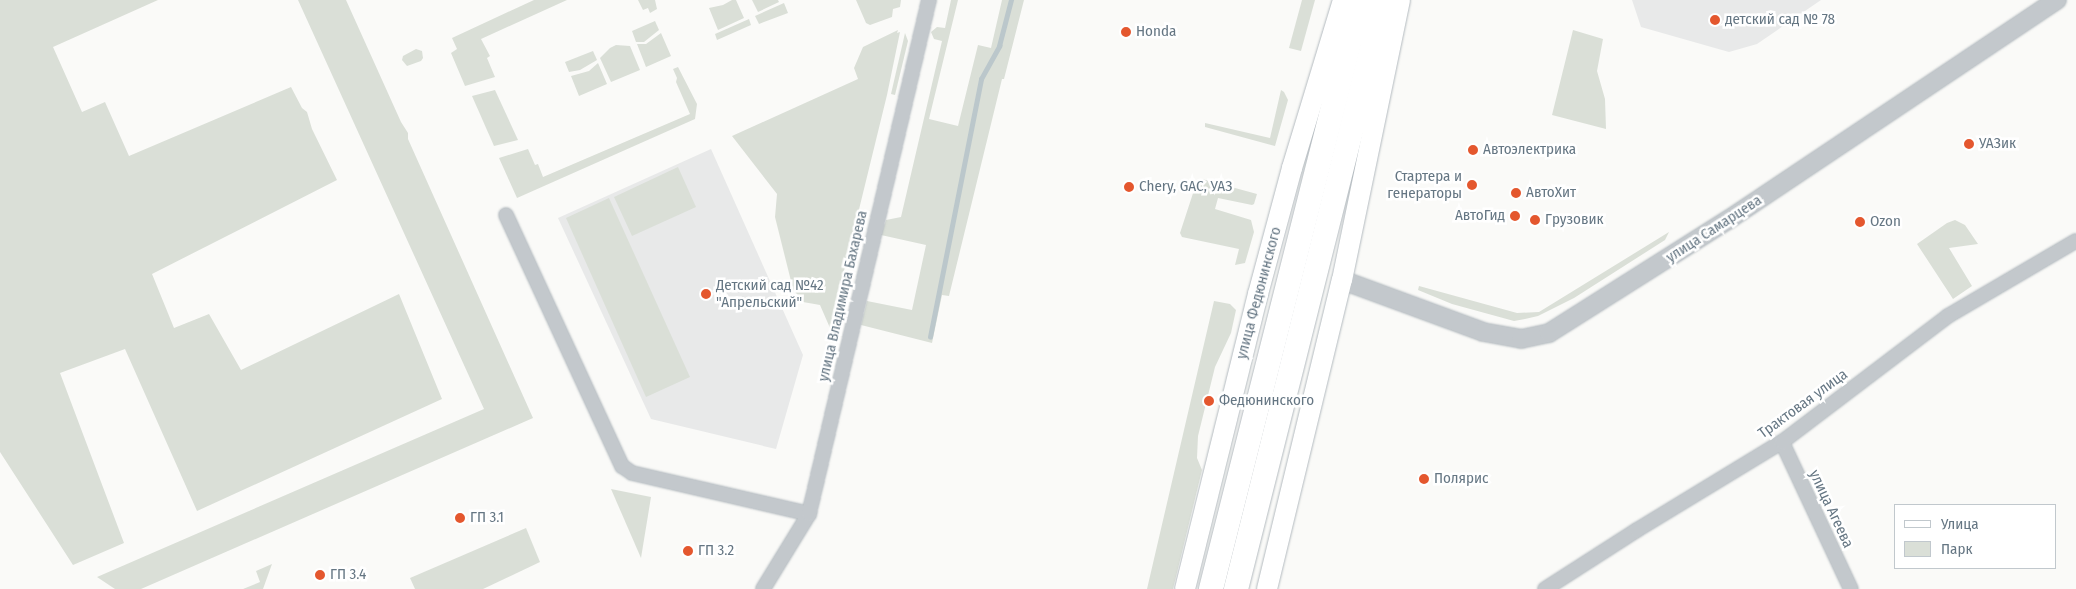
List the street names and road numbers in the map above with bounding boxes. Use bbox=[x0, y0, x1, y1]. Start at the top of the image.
street label: улица Самарцева bbox=[1663, 191, 1765, 267]
street label: улица Владимира Бахарева bbox=[815, 209, 871, 383]
street label: улица Федюнинского bbox=[1233, 225, 1285, 361]
street label: Трактовая улица bbox=[1755, 366, 1851, 442]
street label: улица Агеева bbox=[1805, 467, 1857, 551]

